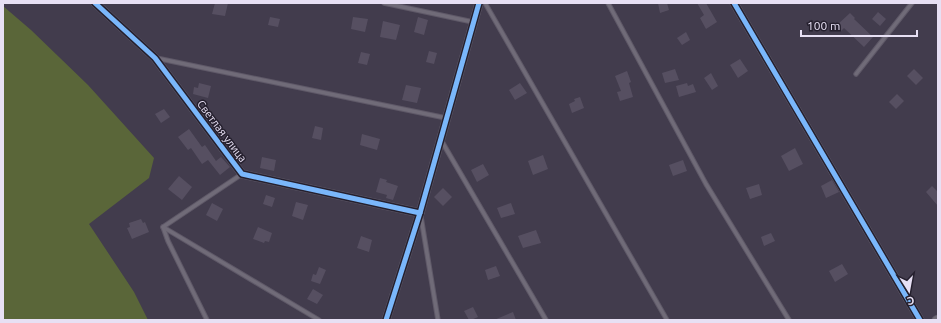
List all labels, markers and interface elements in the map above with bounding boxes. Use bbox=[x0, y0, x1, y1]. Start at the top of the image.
scale bar bbox=[801, 12, 917, 38]
text: 100 m bbox=[807, 19, 840, 32]
street label: Светлая улица bbox=[195, 98, 249, 164]
north arrow bbox=[889, 271, 929, 311]
text: С bbox=[906, 294, 916, 307]

